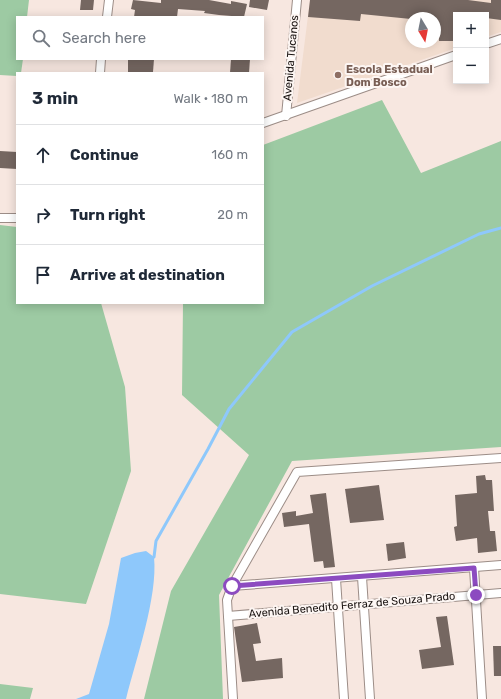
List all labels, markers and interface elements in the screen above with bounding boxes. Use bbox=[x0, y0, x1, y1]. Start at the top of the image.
north arrow bbox=[405, 12, 441, 48]
map controls bbox=[453, 12, 489, 84]
button: + bbox=[453, 12, 489, 48]
street label: Avenida Tucanos bbox=[281, 14, 301, 102]
search box bbox=[16, 16, 264, 60]
icon: search bbox=[30, 27, 52, 49]
text: Search here bbox=[62, 29, 146, 47]
button: − bbox=[453, 48, 489, 84]
place label: Escola Estadual Dom Bosco bbox=[346, 63, 433, 89]
marker: Escola Estadual Dom Bosco bbox=[333, 70, 343, 80]
text: 3 min bbox=[32, 88, 78, 108]
text: Walk · 180 m bbox=[173, 91, 248, 106]
icon: ahead bbox=[32, 144, 54, 166]
text: Continue bbox=[70, 146, 139, 164]
text: 160 m bbox=[212, 147, 248, 162]
icon: right bbox=[32, 204, 54, 226]
text: Turn right bbox=[70, 206, 145, 224]
text: 20 m bbox=[217, 207, 248, 222]
icon: arrive bbox=[32, 264, 54, 286]
text: Arrive at destination bbox=[70, 266, 225, 284]
route start bbox=[223, 577, 241, 595]
route end bbox=[467, 586, 485, 604]
street label: Avenida Benedito Ferraz de Souza Prado bbox=[248, 589, 456, 621]

